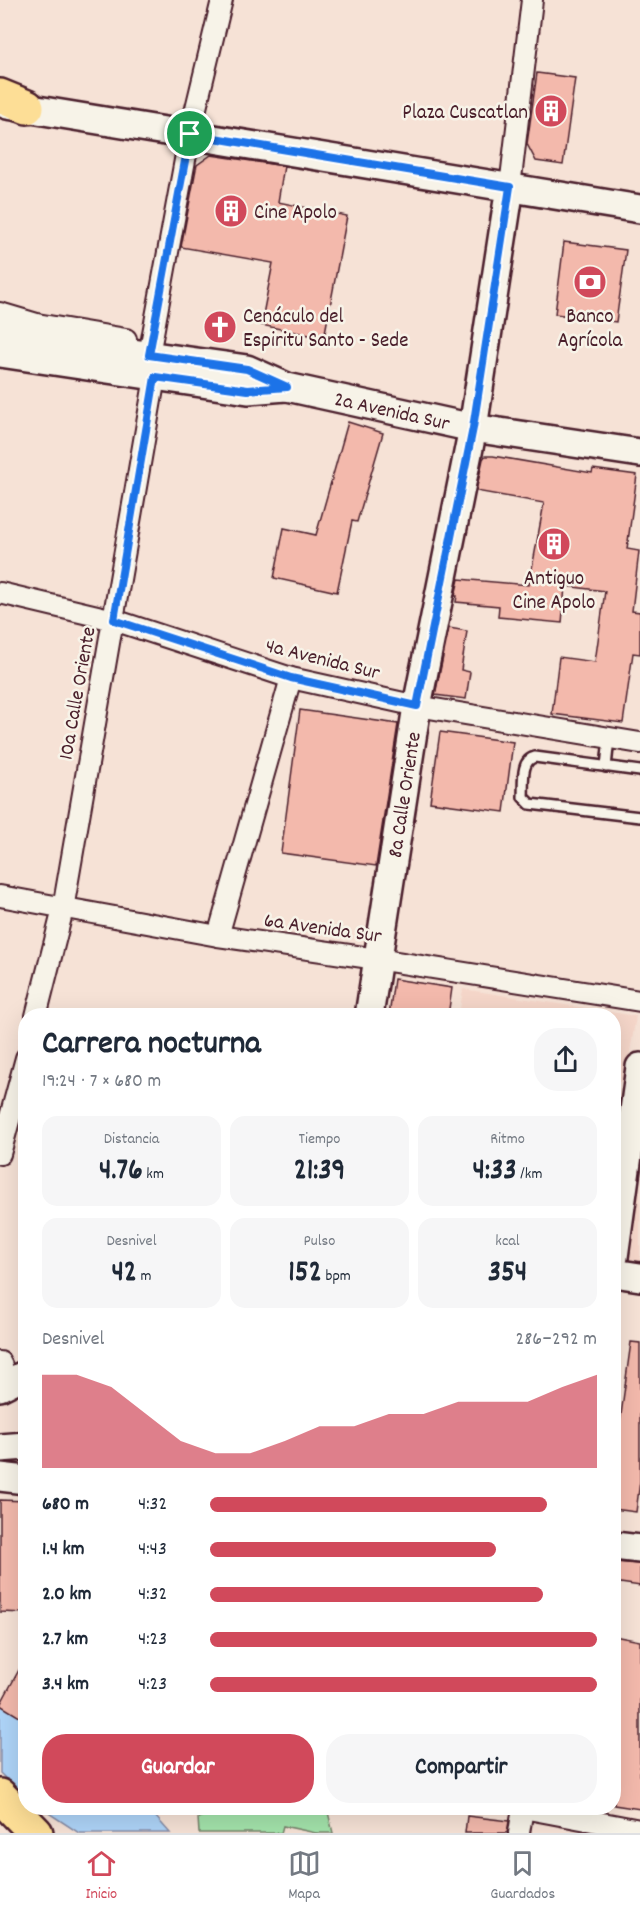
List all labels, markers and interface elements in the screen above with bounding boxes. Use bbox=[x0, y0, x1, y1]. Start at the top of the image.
building icon: Plaza Cuscatlan bbox=[533, 93, 569, 129]
place label: Plaza Cuscatlan bbox=[402, 99, 528, 129]
pin bbox=[164, 108, 215, 159]
icon: arrive bbox=[173, 117, 206, 150]
building icon: Cine Apolo bbox=[213, 193, 249, 229]
place label: Cine Apolo bbox=[254, 199, 337, 229]
bank icon: Banco Agrícola bbox=[572, 264, 608, 300]
place label: Cenáculo del Espiritu Santo - Sede bbox=[243, 303, 408, 357]
place label: Banco Agrícola bbox=[558, 303, 624, 357]
church icon: Cenáculo del Espiritu Santo - Sede bbox=[202, 309, 238, 345]
street label: 2a Avenida Sur bbox=[331, 386, 452, 440]
building icon: Antiguo Cine Apolo bbox=[536, 526, 572, 562]
place label: Antiguo Cine Apolo bbox=[513, 565, 595, 619]
street label: 10a Calle Oriente bbox=[52, 625, 105, 762]
street label: 4a Avenida Sur bbox=[262, 632, 383, 690]
street label: 8a Calle Oriente bbox=[382, 730, 431, 860]
street label: 6a Avenida Sur bbox=[262, 907, 384, 953]
text: Carrera nocturna bbox=[42, 1022, 261, 1069]
button: share bbox=[534, 1028, 597, 1091]
text: 19:24 · 7 × 680 m bbox=[42, 1068, 161, 1096]
text: Distancia bbox=[104, 1128, 159, 1151]
text: Tiempo bbox=[299, 1128, 340, 1151]
text: Ritmo bbox=[490, 1128, 525, 1151]
text: 4.76 bbox=[99, 1151, 143, 1194]
text: 21:39 bbox=[294, 1151, 345, 1194]
text: 4:33 bbox=[473, 1151, 517, 1194]
text: km bbox=[143, 1163, 164, 1186]
text: /km bbox=[517, 1163, 542, 1186]
text: Desnivel bbox=[107, 1230, 156, 1253]
text: Pulso bbox=[304, 1230, 335, 1253]
text: kcal bbox=[495, 1230, 520, 1253]
text: 42 bbox=[111, 1253, 137, 1296]
text: 152 bbox=[288, 1253, 322, 1296]
text: 354 bbox=[488, 1253, 527, 1296]
text: m bbox=[137, 1265, 152, 1288]
text: bpm bbox=[322, 1265, 351, 1288]
text: Desnivel bbox=[42, 1326, 104, 1354]
text: 286–292 m bbox=[516, 1326, 597, 1354]
text: 680 m bbox=[42, 1491, 89, 1519]
text: 4:32 bbox=[138, 1491, 167, 1519]
text: 1.4 km bbox=[42, 1536, 85, 1564]
text: 4:43 bbox=[138, 1536, 167, 1564]
text: 2.0 km bbox=[42, 1581, 91, 1609]
text: 4:32 bbox=[138, 1581, 167, 1609]
text: 2.7 km bbox=[42, 1626, 88, 1654]
text: 4:23 bbox=[138, 1626, 167, 1654]
text: 3.4 km bbox=[42, 1671, 89, 1699]
text: 4:23 bbox=[138, 1671, 167, 1699]
button: Guardar bbox=[42, 1734, 314, 1803]
button: Compartir bbox=[326, 1734, 597, 1803]
tab: Inicio bbox=[85, 1847, 118, 1906]
tab: Mapa bbox=[288, 1847, 321, 1906]
tab: Guardados bbox=[490, 1847, 555, 1906]

